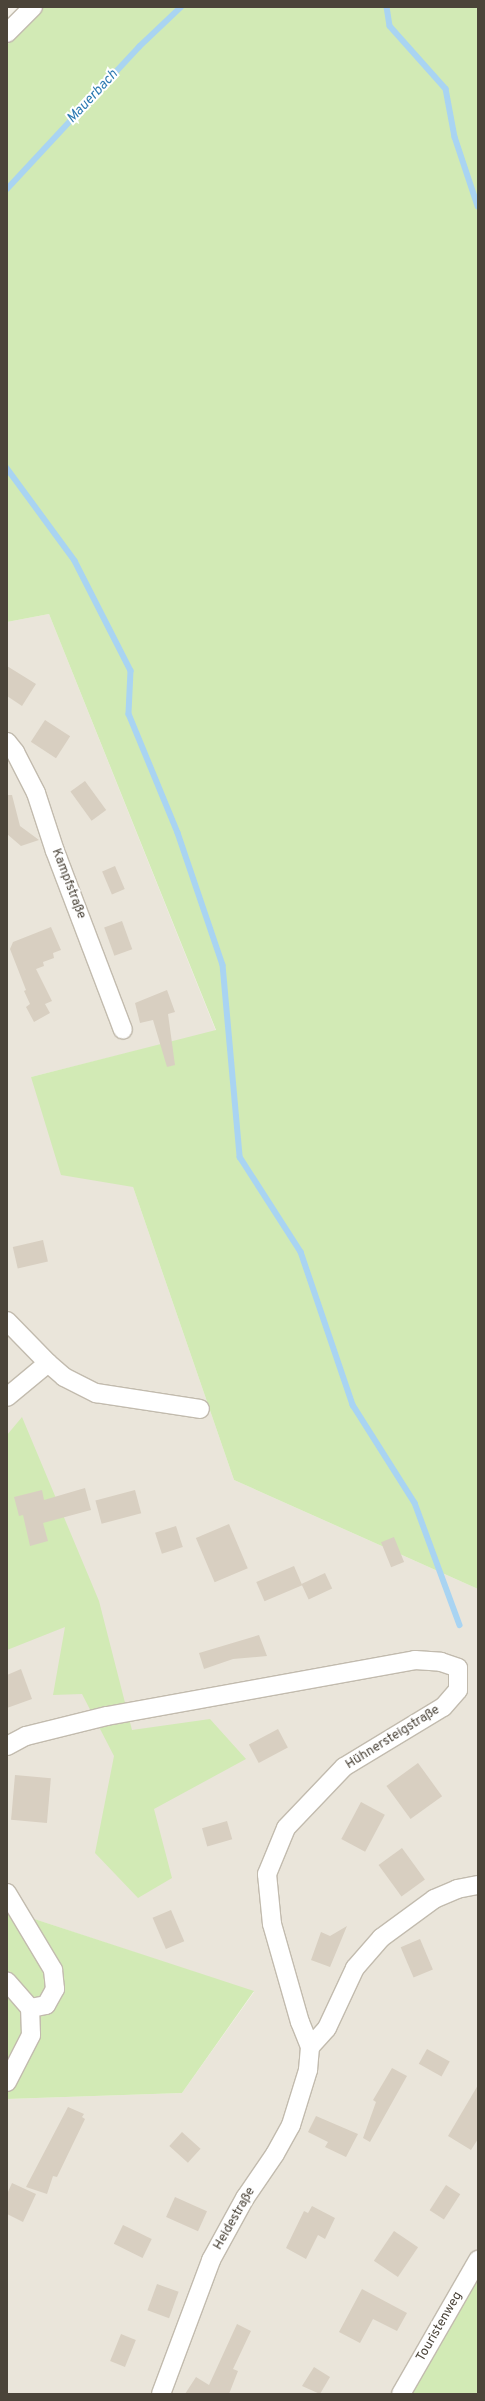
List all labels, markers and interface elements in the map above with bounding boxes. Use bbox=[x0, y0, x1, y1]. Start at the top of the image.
water label: Mauerbach bbox=[64, 67, 122, 127]
street label: Kampfstraße bbox=[47, 847, 89, 921]
street label: Hühnersteigstraße bbox=[343, 1703, 443, 1773]
street label: Heidestraße bbox=[211, 2185, 259, 2253]
street label: Touristenweg bbox=[414, 2289, 466, 2365]

